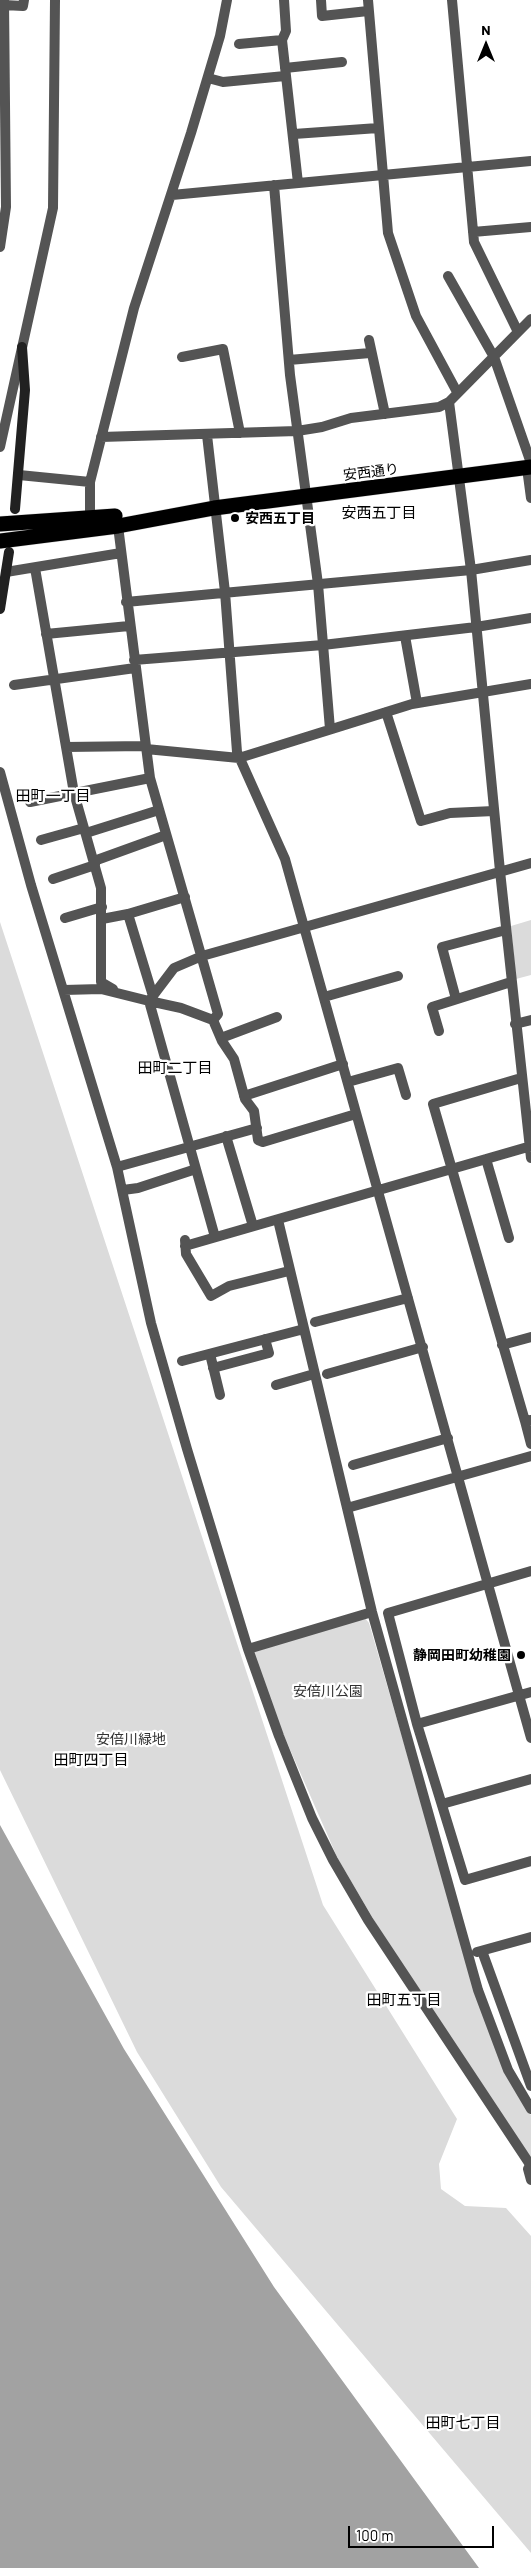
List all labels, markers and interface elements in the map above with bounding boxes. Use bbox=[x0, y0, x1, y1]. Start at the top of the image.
north arrow bbox=[461, 20, 511, 70]
text: N bbox=[481, 21, 491, 38]
street label: 安西通り bbox=[342, 460, 400, 484]
district label: 安西五丁目 bbox=[342, 504, 416, 522]
place label: 安西五丁目 bbox=[245, 510, 315, 526]
marker: 安西五丁目 bbox=[229, 512, 241, 524]
district label: 田町一丁目 bbox=[16, 787, 90, 805]
district label: 田町二丁目 bbox=[138, 1059, 212, 1077]
place label: 静岡田町幼稚園 bbox=[413, 1647, 511, 1663]
marker: 静岡田町幼稚園 bbox=[515, 1649, 527, 1661]
park label: 安倍川公園 bbox=[293, 1683, 363, 1699]
park label: 安倍川緑地 bbox=[96, 1731, 166, 1747]
district label: 田町四丁目 bbox=[54, 1751, 128, 1769]
district label: 田町五丁目 bbox=[367, 1991, 441, 2009]
district label: 田町七丁目 bbox=[426, 2414, 500, 2432]
scale bar bbox=[351, 2516, 497, 2548]
text: 100 m bbox=[356, 2526, 394, 2544]

